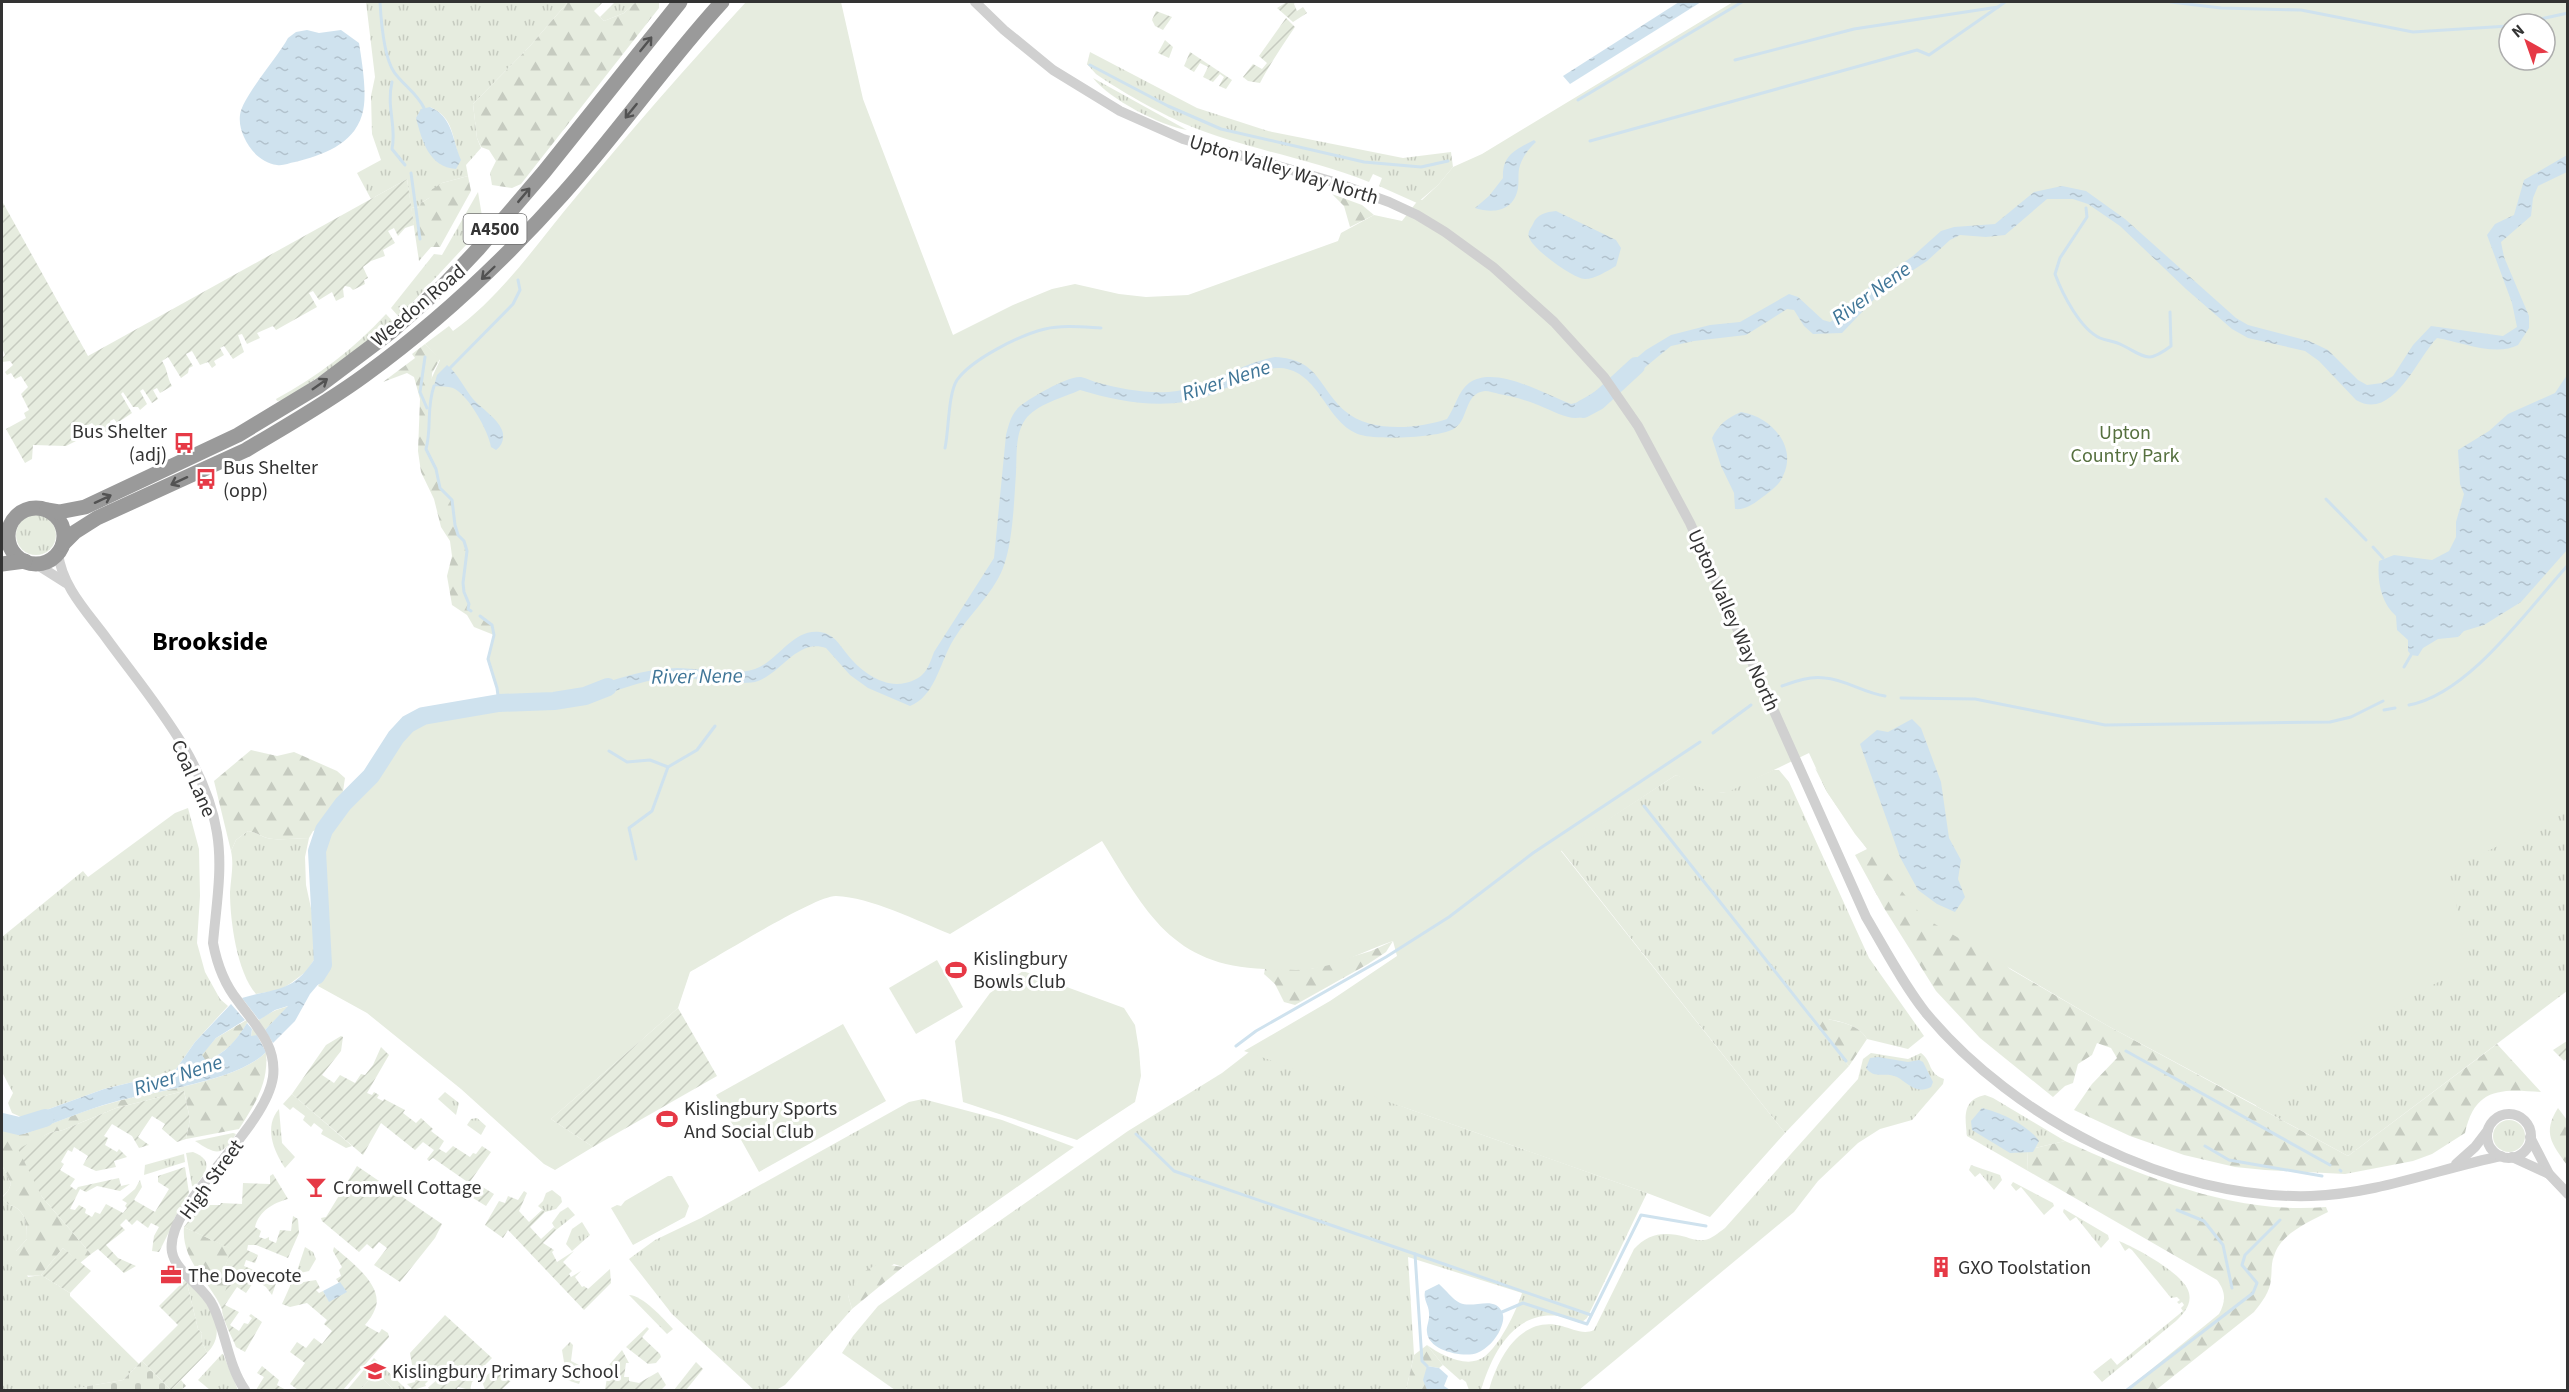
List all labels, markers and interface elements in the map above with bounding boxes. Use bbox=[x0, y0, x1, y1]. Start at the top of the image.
north arrow bbox=[2497, 12, 2557, 72]
text: N bbox=[2507, 19, 2529, 43]
one-way arrow bbox=[639, 36, 652, 52]
one-way arrow bbox=[625, 103, 638, 119]
street label: Upton Valley Way North bbox=[1186, 128, 1382, 212]
one-way arrow bbox=[517, 187, 530, 203]
road number: A4500 bbox=[464, 214, 526, 244]
water label: River Nene bbox=[1825, 254, 1917, 332]
street label: Weedon Road bbox=[365, 258, 472, 354]
one-way arrow bbox=[481, 266, 496, 280]
water label: River Nene bbox=[1178, 352, 1274, 408]
one-way arrow bbox=[311, 378, 327, 390]
place label: Bus Shelter (adj) bbox=[72, 418, 167, 469]
park label: Upton Country Park bbox=[2070, 419, 2180, 470]
bus stop icon: Bus Shelter (adj) bbox=[172, 431, 196, 455]
place label: Bus Shelter (opp) bbox=[223, 454, 318, 505]
bus stop icon: Bus Shelter (opp) bbox=[194, 467, 218, 491]
one-way arrow bbox=[170, 475, 188, 487]
one-way arrow bbox=[93, 492, 111, 504]
street label: Upton Valley Way North bbox=[1680, 525, 1786, 716]
district label: Brookside bbox=[152, 623, 268, 660]
water label: River Nene bbox=[651, 660, 743, 692]
street label: Coal Lane bbox=[164, 735, 223, 822]
place label: Kislingbury Bowls Club bbox=[973, 945, 1068, 996]
sports icon: Kislingbury Bowls Club bbox=[944, 958, 968, 982]
water label: River Nene bbox=[130, 1047, 226, 1103]
place label: Kislingbury Sports And Social Club bbox=[684, 1095, 837, 1146]
sports icon: Kislingbury Sports And Social Club bbox=[655, 1107, 679, 1131]
street label: High Street bbox=[173, 1134, 251, 1225]
place label: Cromwell Cottage bbox=[333, 1174, 482, 1202]
bar icon: Cromwell Cottage bbox=[304, 1175, 328, 1199]
place label: GXO Toolstation bbox=[1958, 1254, 2091, 1282]
building icon: GXO Toolstation bbox=[1929, 1255, 1953, 1279]
place label: The Dovecote bbox=[188, 1262, 301, 1290]
office icon: The Dovecote bbox=[159, 1263, 183, 1287]
place label: Kislingbury Primary School bbox=[392, 1358, 619, 1386]
school or university icon: Kislingbury Primary School bbox=[363, 1359, 387, 1383]

